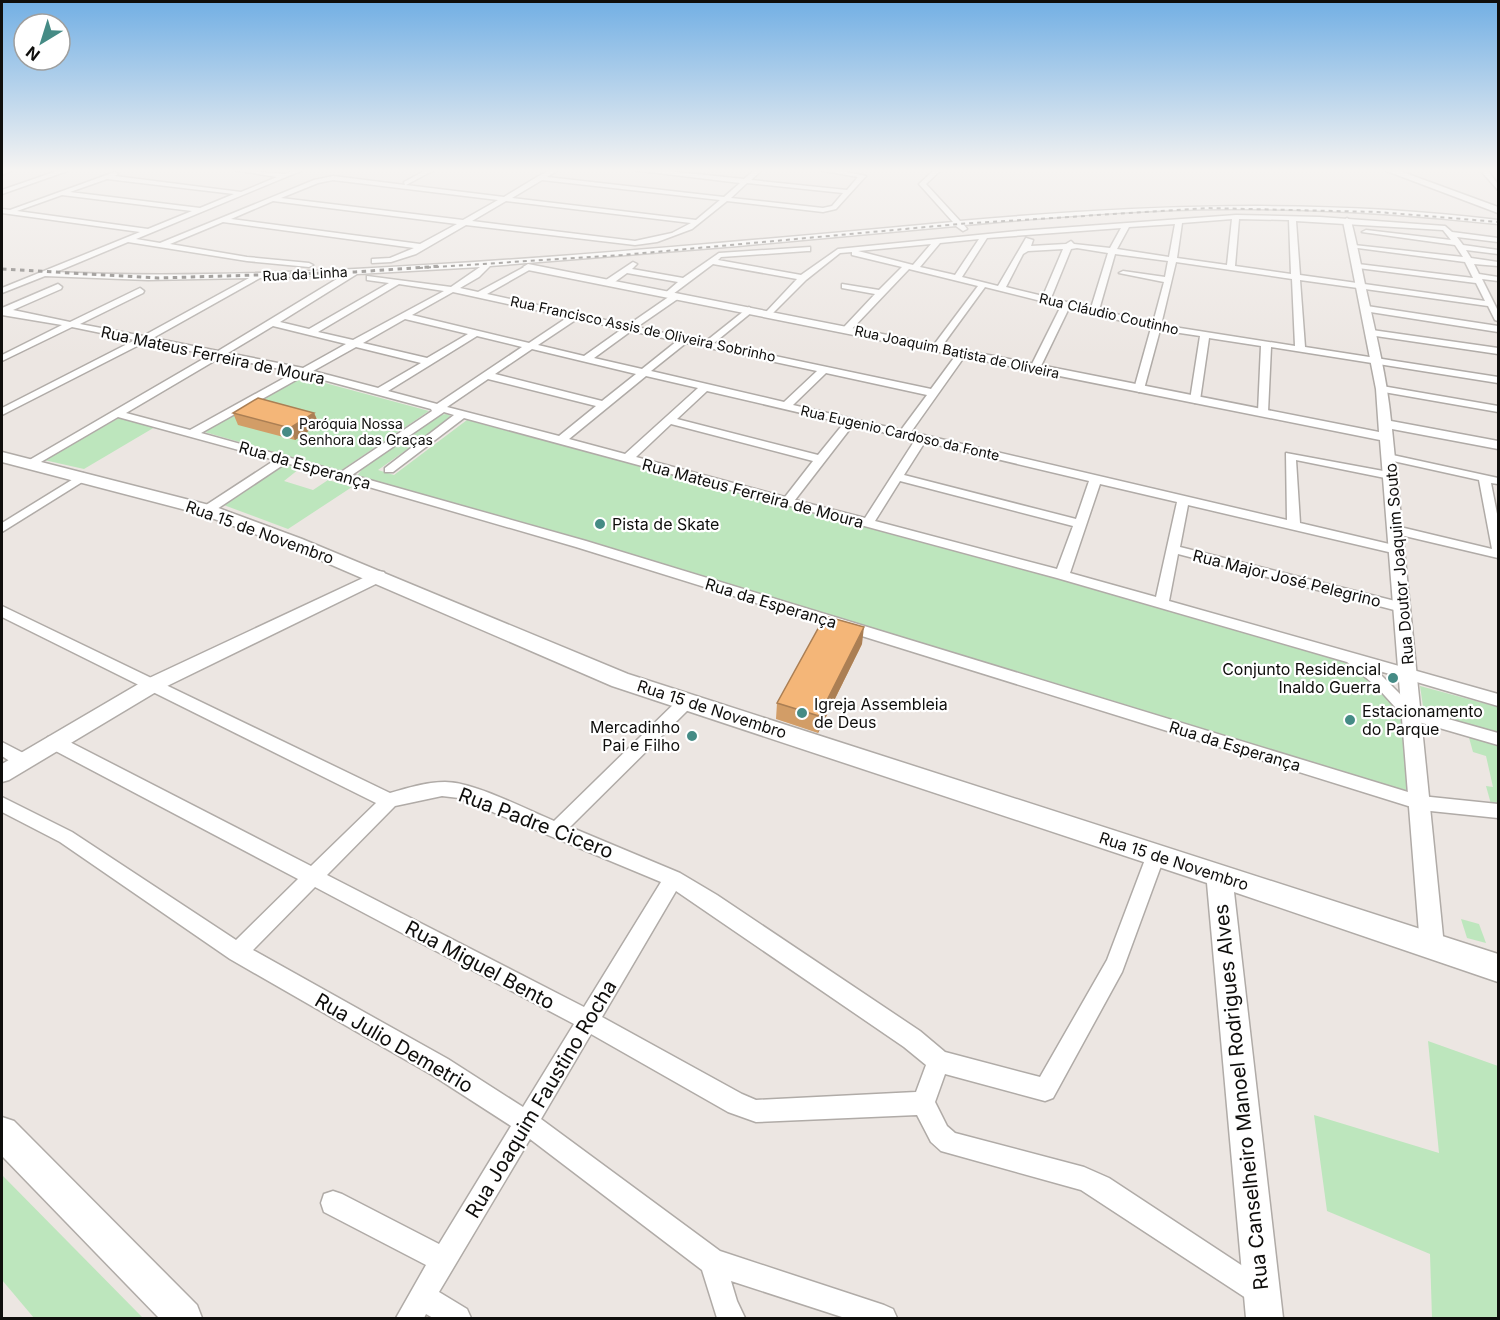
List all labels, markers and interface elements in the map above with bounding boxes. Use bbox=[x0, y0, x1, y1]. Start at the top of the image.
north arrow bbox=[12, 12, 72, 72]
text: N bbox=[22, 42, 44, 65]
street label: Rua da Linha bbox=[262, 263, 348, 284]
street label: Rua Cláudio Coutinho bbox=[1038, 289, 1181, 338]
street label: Rua Francisco Assis de Oliveira Sobrinho bbox=[509, 292, 777, 365]
street label: Rua Mateus Ferreira de Moura bbox=[99, 321, 327, 389]
street label: Rua Joaquim Batista de Oliveira bbox=[853, 321, 1061, 382]
street label: Rua Eugenio Cardoso da Fonte bbox=[799, 401, 1001, 464]
place label: Paróquia Nossa Senhora das Graças bbox=[299, 415, 433, 448]
marker: Paróquia Nossa Senhora das Graças bbox=[280, 425, 294, 439]
street label: Rua da Esperança bbox=[237, 437, 373, 493]
street label: Rua Mateus Ferreira de Moura bbox=[640, 454, 866, 532]
street label: Rua Doutor Joaquim Souto bbox=[1380, 462, 1418, 666]
street label: Rua 15 de Novembro bbox=[183, 496, 337, 568]
place label: Pista de Skate bbox=[612, 514, 719, 534]
marker: Pista de Skate bbox=[593, 517, 607, 531]
street label: Rua Major José Pelegrino bbox=[1191, 545, 1383, 611]
street label: Rua da Esperança bbox=[703, 573, 839, 633]
place label: Conjunto Residencial Inaldo Guerra bbox=[1222, 659, 1381, 697]
marker: Conjunto Residencial Inaldo Guerra bbox=[1386, 671, 1400, 685]
street label: Rua 15 de Novembro bbox=[635, 675, 789, 743]
place label: Igreja Assembleia de Deus bbox=[814, 694, 948, 732]
place label: Estacionamento do Parque bbox=[1362, 701, 1483, 739]
marker: Igreja Assembleia de Deus bbox=[795, 706, 809, 720]
marker: Estacionamento do Parque bbox=[1343, 713, 1357, 727]
street label: Rua da Esperança bbox=[1167, 716, 1303, 776]
place label: Mercadinho Pai e Filho bbox=[590, 717, 680, 755]
marker: Mercadinho Pai e Filho bbox=[685, 729, 699, 743]
street label: Rua Padre Cicero bbox=[455, 782, 617, 864]
street label: Rua 15 de Novembro bbox=[1097, 827, 1251, 895]
street label: Rua Canselheiro Manoel Rodrigues Alves bbox=[1209, 903, 1273, 1291]
street label: Rua Miguel Bento bbox=[401, 916, 559, 1014]
street label: Rua Joaquim Faustino Rocha bbox=[460, 976, 622, 1222]
street label: Rua Julio Demetrio bbox=[311, 988, 477, 1098]

